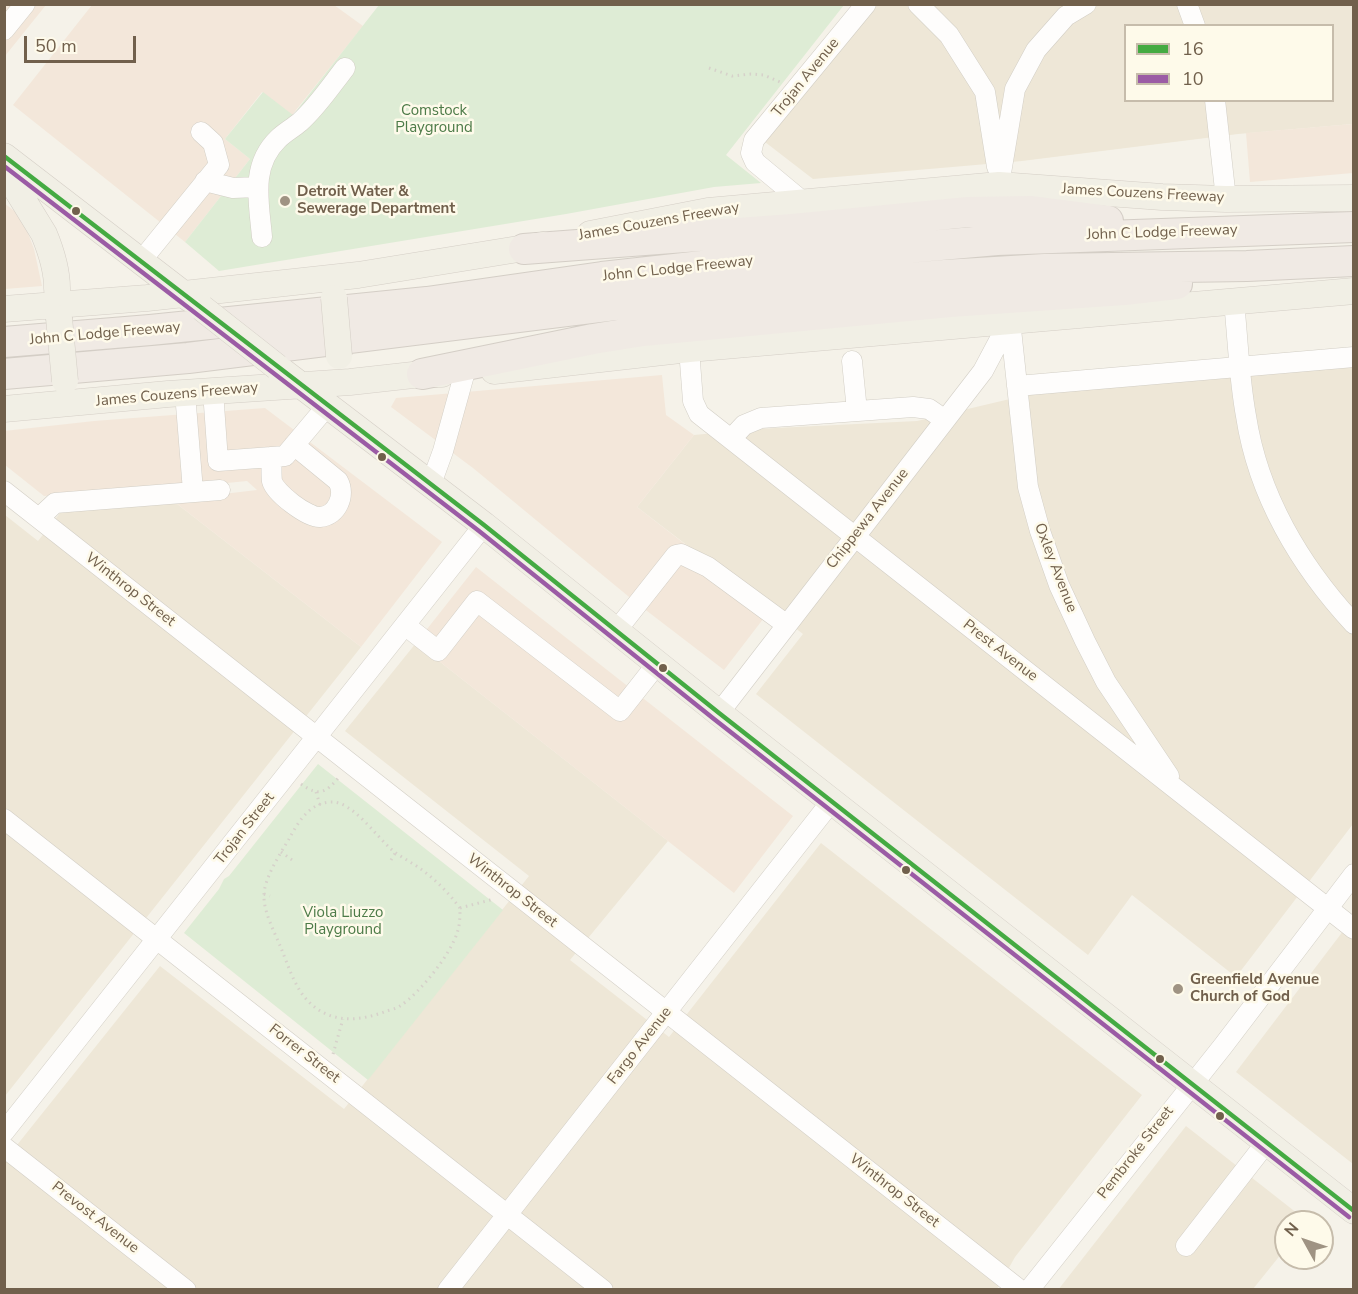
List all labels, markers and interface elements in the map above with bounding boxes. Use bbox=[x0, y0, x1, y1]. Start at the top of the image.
scale bar bbox=[27, 24, 140, 62]
legend bbox=[1124, 24, 1334, 102]
text: 50 m bbox=[35, 34, 77, 58]
street label: Trojan Avenue bbox=[769, 35, 843, 121]
text: 16 bbox=[1182, 37, 1204, 61]
text: 10 bbox=[1182, 67, 1204, 91]
park label: Comstock Playground bbox=[395, 102, 473, 137]
street label: James Couzens Freeway bbox=[1061, 181, 1225, 207]
place label: Detroit Water & Sewerage Department bbox=[297, 183, 455, 218]
marker: Detroit Water & Sewerage Department bbox=[278, 194, 292, 208]
street label: James Couzens Freeway bbox=[577, 199, 741, 245]
unlabelled marker bbox=[70, 205, 82, 217]
street label: John C Lodge Freeway bbox=[1086, 221, 1238, 245]
street label: John C Lodge Freeway bbox=[602, 252, 754, 286]
street label: John C Lodge Freeway bbox=[29, 318, 181, 350]
street label: James Couzens Freeway bbox=[95, 379, 259, 411]
unlabelled marker bbox=[376, 451, 388, 463]
street label: Chippewa Avenue bbox=[823, 465, 913, 573]
street label: Oxley Avenue bbox=[1030, 521, 1080, 615]
street label: Winthrop Street bbox=[81, 549, 179, 631]
street label: Prest Avenue bbox=[959, 616, 1041, 686]
unlabelled marker bbox=[657, 662, 669, 674]
street label: Trojan Street bbox=[211, 789, 279, 869]
street label: Winthrop Street bbox=[463, 850, 561, 932]
unlabelled marker bbox=[900, 864, 912, 876]
park label: Viola Liuzzo Playground bbox=[303, 904, 383, 939]
place label: Greenfield Avenue Church of God bbox=[1190, 971, 1319, 1006]
marker: Greenfield Avenue Church of God bbox=[1171, 982, 1185, 996]
street label: Fargo Avenue bbox=[604, 1004, 676, 1088]
street label: Forrer Street bbox=[265, 1021, 343, 1087]
unlabelled marker bbox=[1154, 1053, 1166, 1065]
street label: Pembroke Street bbox=[1094, 1103, 1178, 1203]
unlabelled marker bbox=[1214, 1110, 1226, 1122]
street label: Winthrop Street bbox=[845, 1150, 943, 1232]
street label: Prevost Avenue bbox=[48, 1178, 142, 1258]
north arrow bbox=[1274, 1210, 1334, 1270]
text: N bbox=[1279, 1218, 1304, 1241]

